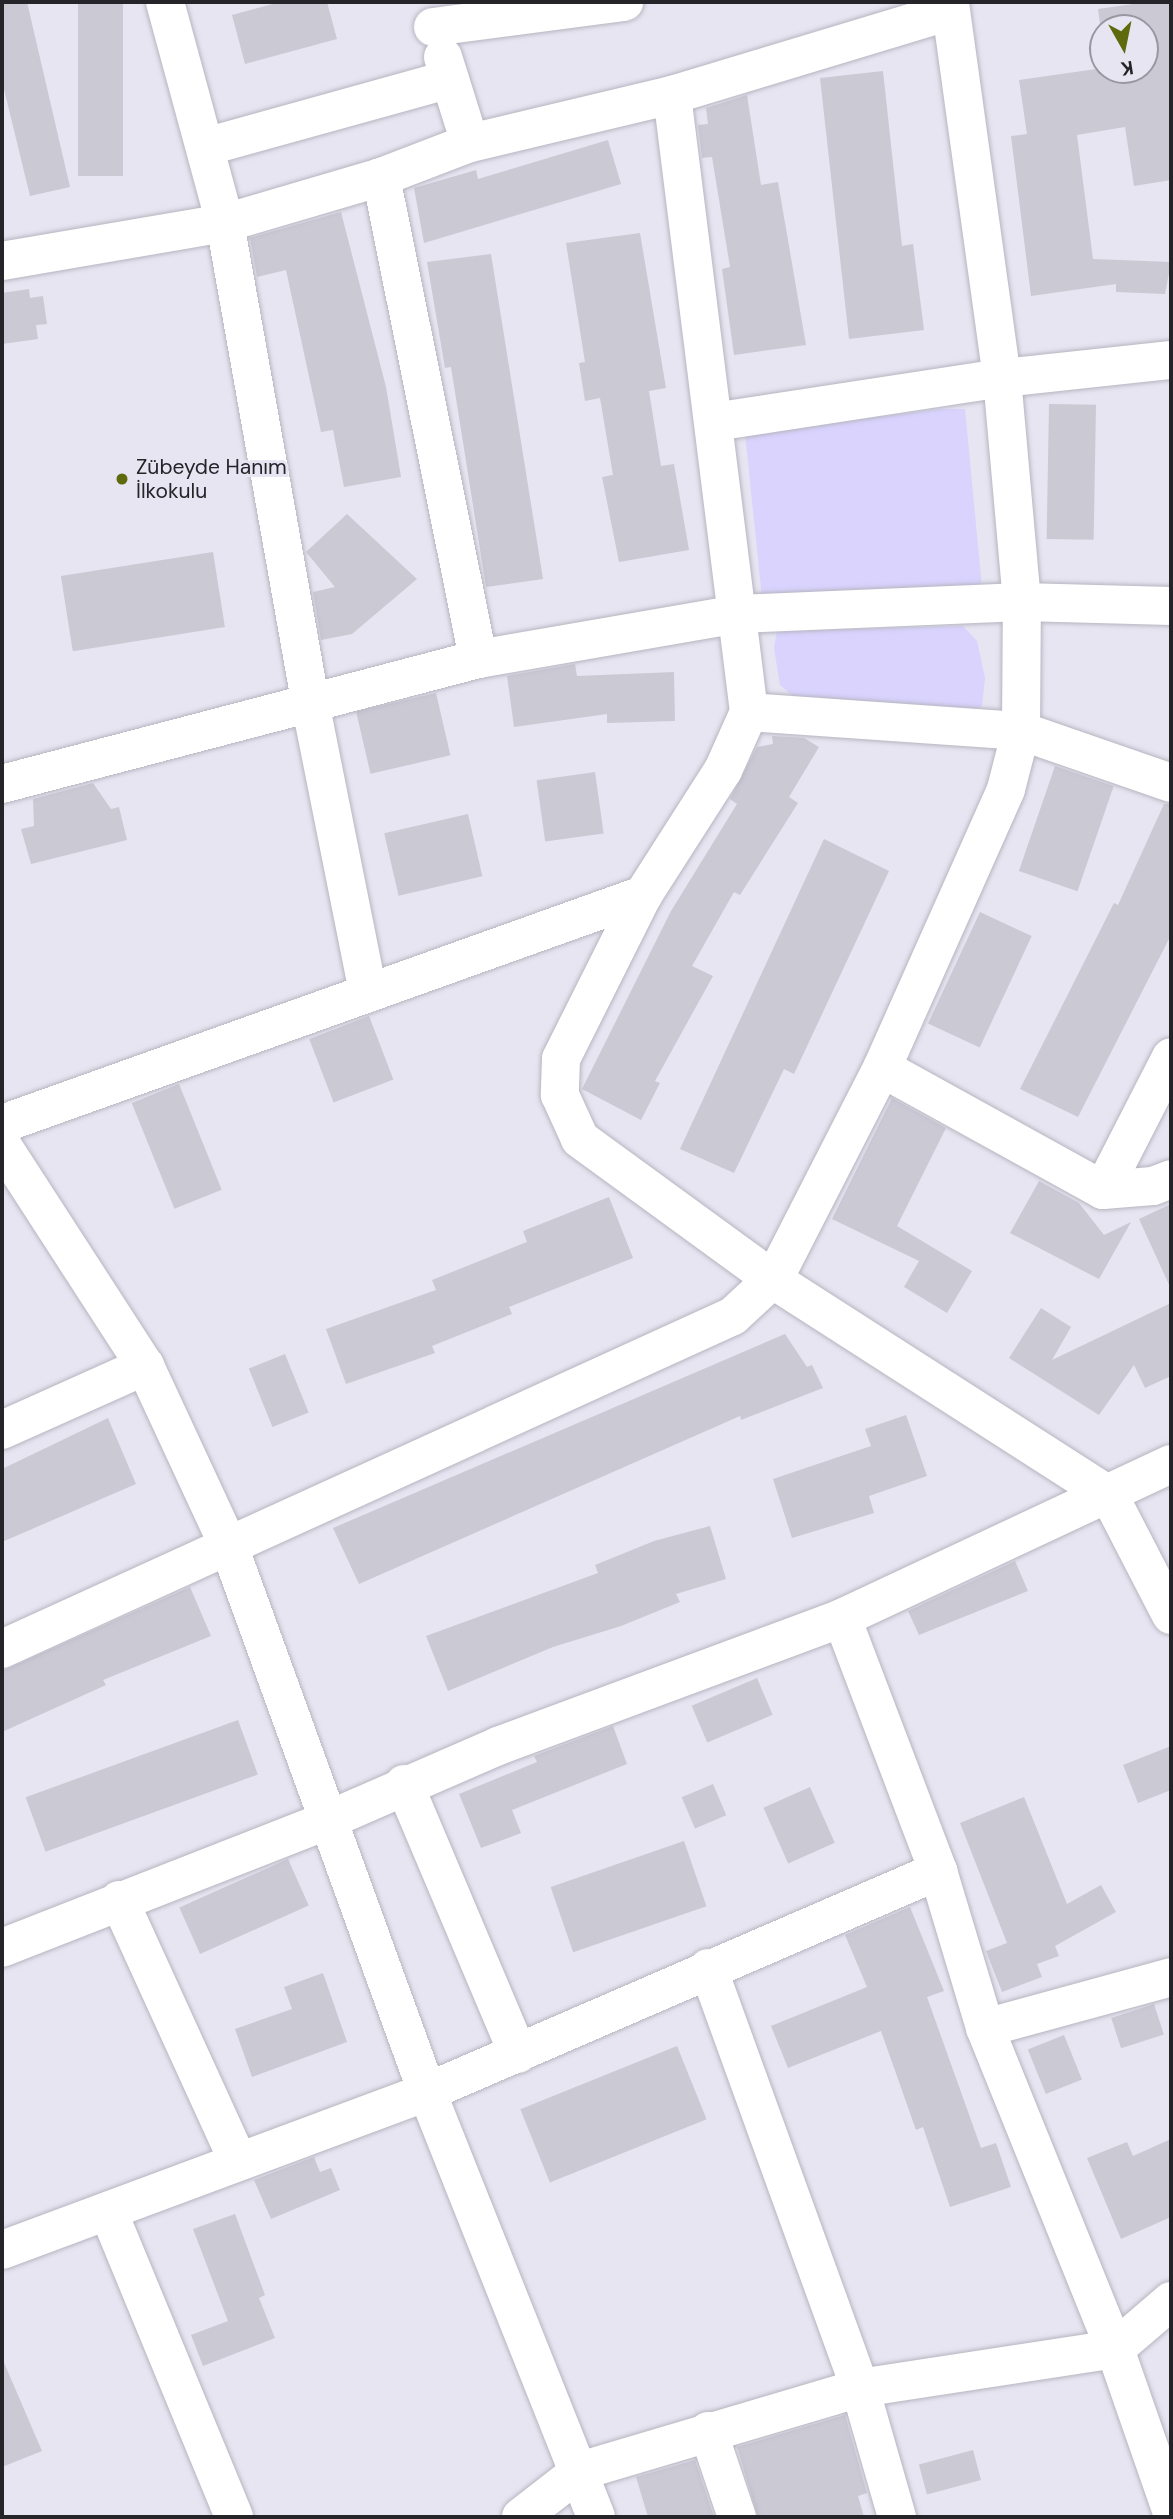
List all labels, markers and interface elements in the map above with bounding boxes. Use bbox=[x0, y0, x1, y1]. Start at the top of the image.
north arrow bbox=[1089, 14, 1159, 84]
text: K bbox=[1119, 55, 1135, 82]
place label: Zübeyde Hanım İlkokulu bbox=[136, 454, 287, 504]
marker: Zübeyde Hanım İlkokulu bbox=[114, 471, 130, 487]

